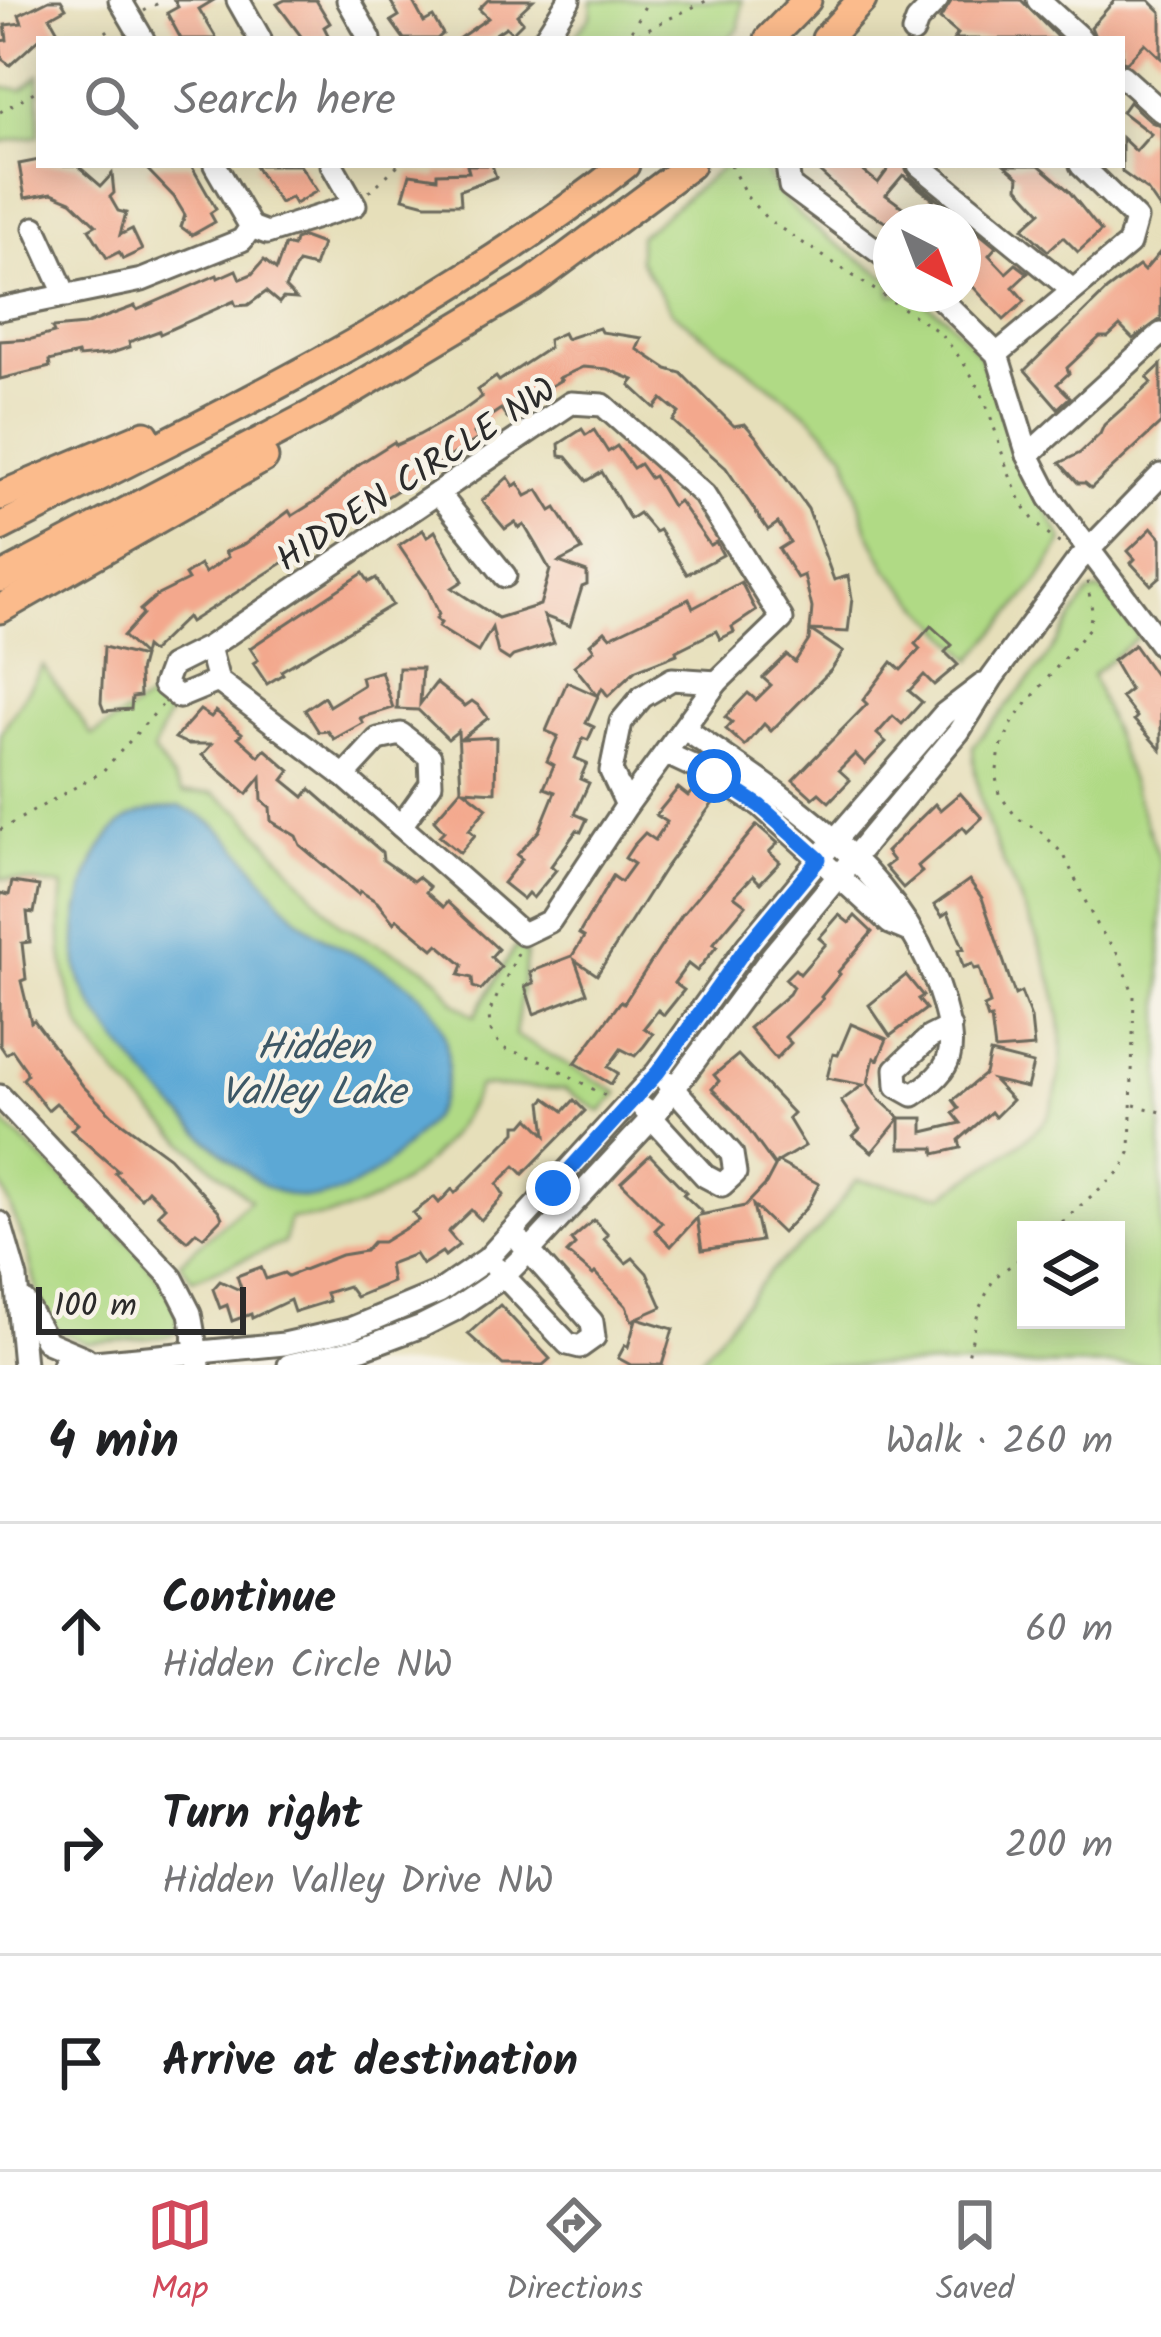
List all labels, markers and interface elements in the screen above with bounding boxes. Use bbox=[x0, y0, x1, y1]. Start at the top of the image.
search box bbox=[36, 36, 1125, 168]
text: Search here bbox=[174, 66, 396, 138]
icon: search bbox=[78, 69, 144, 135]
north arrow bbox=[873, 204, 981, 312]
street label: HIDDEN CIRCLE NW bbox=[265, 364, 569, 588]
route start bbox=[687, 749, 741, 803]
water label: Hidden Valley Lake bbox=[220, 1018, 409, 1125]
route end bbox=[526, 1161, 580, 1215]
map controls bbox=[1017, 1221, 1125, 1329]
button: layers bbox=[1017, 1221, 1125, 1329]
scale bar bbox=[36, 1281, 246, 1334]
text: 100 m bbox=[54, 1281, 137, 1334]
text: 4 min bbox=[48, 1403, 179, 1484]
text: Walk · 260 m bbox=[885, 1412, 1113, 1474]
text: Continue bbox=[162, 1564, 336, 1636]
icon: ahead bbox=[48, 1598, 114, 1664]
text: 60 m bbox=[1025, 1600, 1113, 1662]
text: Hidden Circle NW bbox=[162, 1636, 453, 1698]
text: Turn right bbox=[162, 1780, 362, 1852]
icon: right bbox=[48, 1814, 114, 1880]
text: 200 m bbox=[1005, 1816, 1113, 1878]
text: Hidden Valley Drive NW bbox=[162, 1852, 554, 1914]
text: Arrive at destination bbox=[162, 2027, 578, 2099]
icon: arrive bbox=[48, 2030, 114, 2096]
tab: Map bbox=[147, 2192, 213, 2317]
tab: Directions bbox=[506, 2192, 643, 2317]
tab: Saved bbox=[936, 2192, 1014, 2317]

